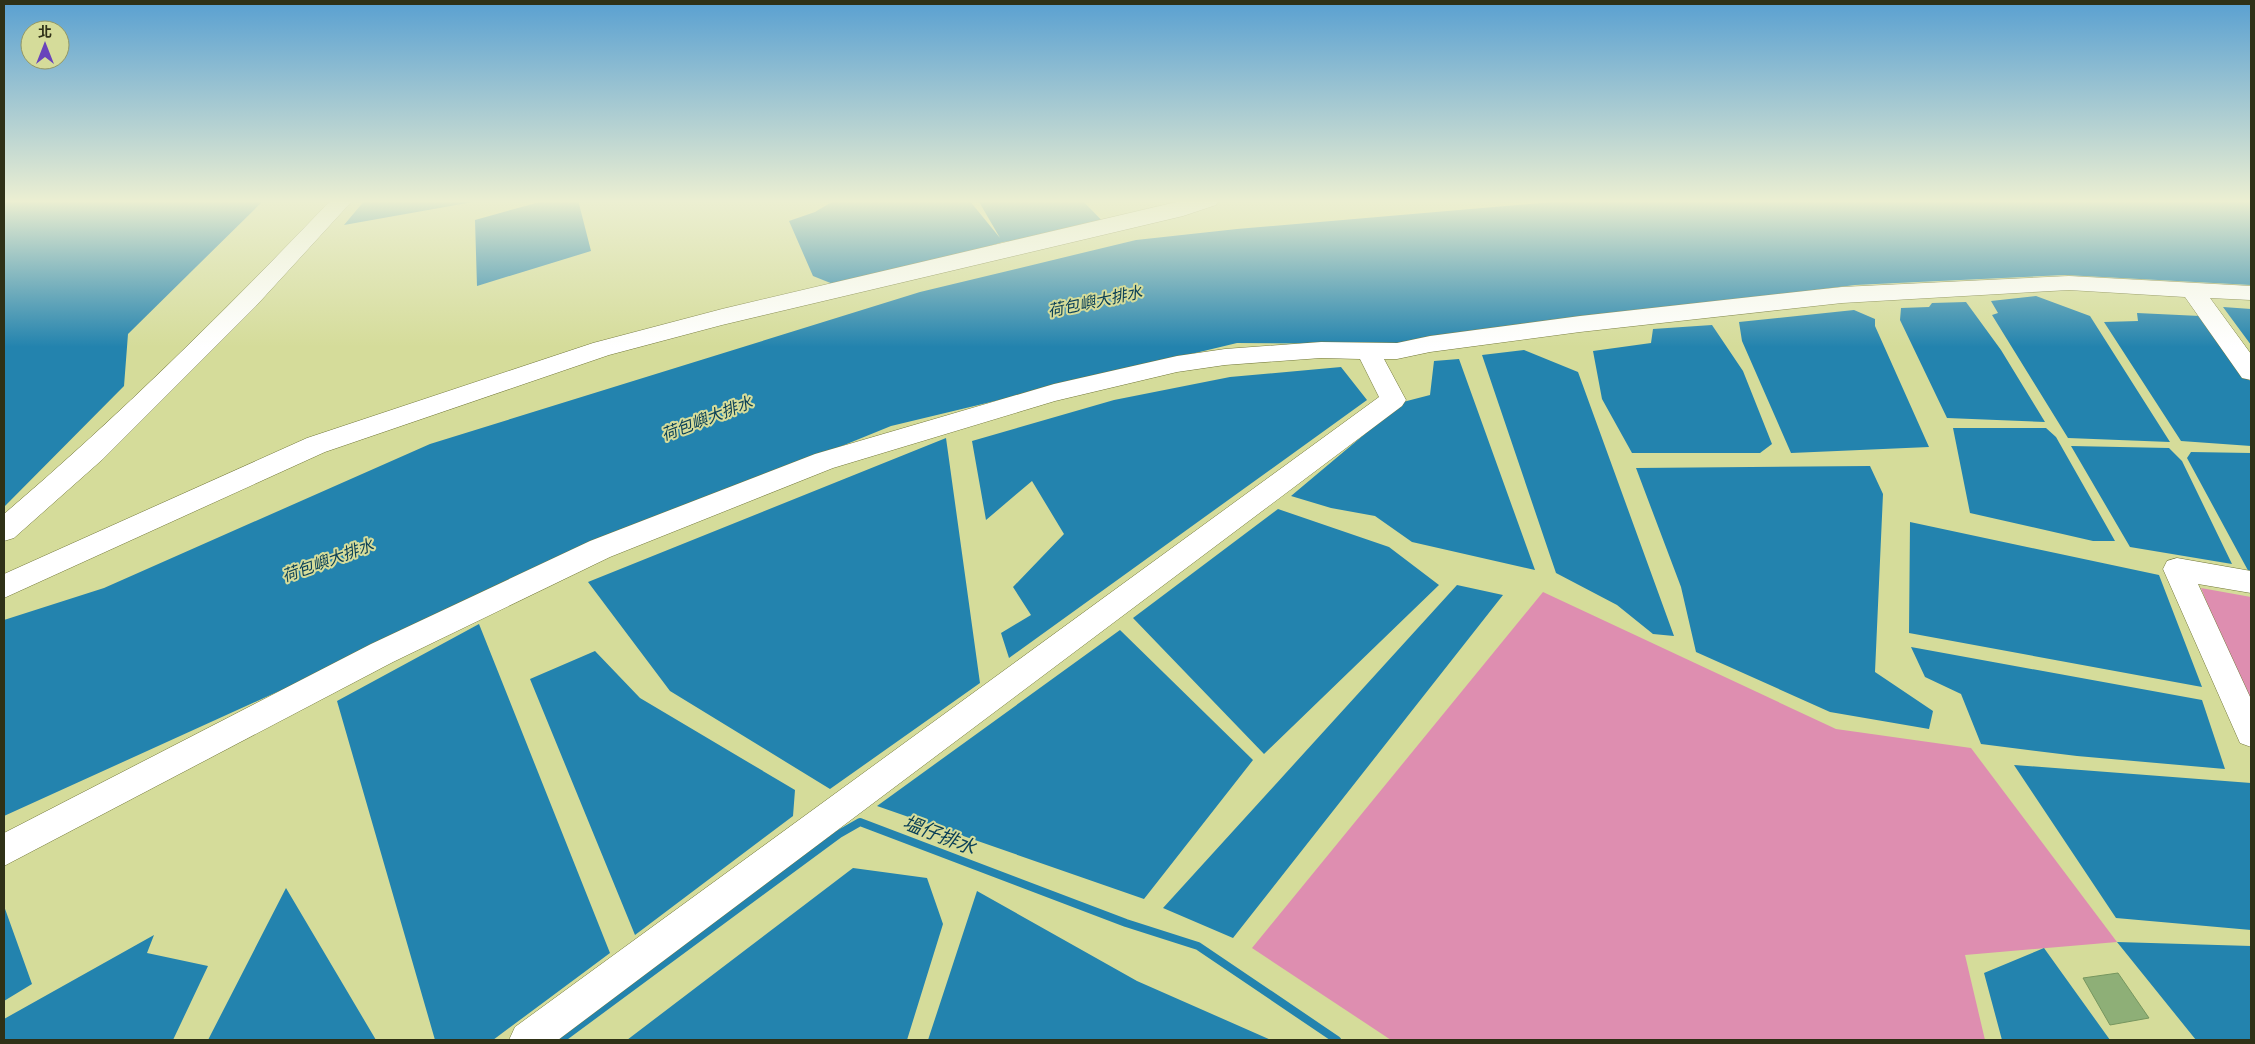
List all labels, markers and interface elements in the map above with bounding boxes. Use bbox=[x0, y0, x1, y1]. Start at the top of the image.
north arrow bbox=[20, 20, 70, 70]
text: 北 bbox=[38, 23, 52, 43]
water label: 荷包嶼大排水 bbox=[1046, 281, 1145, 323]
water label: 荷包嶼大排水 bbox=[658, 391, 757, 446]
water label: 荷包嶼大排水 bbox=[279, 534, 378, 588]
water label: 塭仔排水 bbox=[899, 810, 980, 863]

